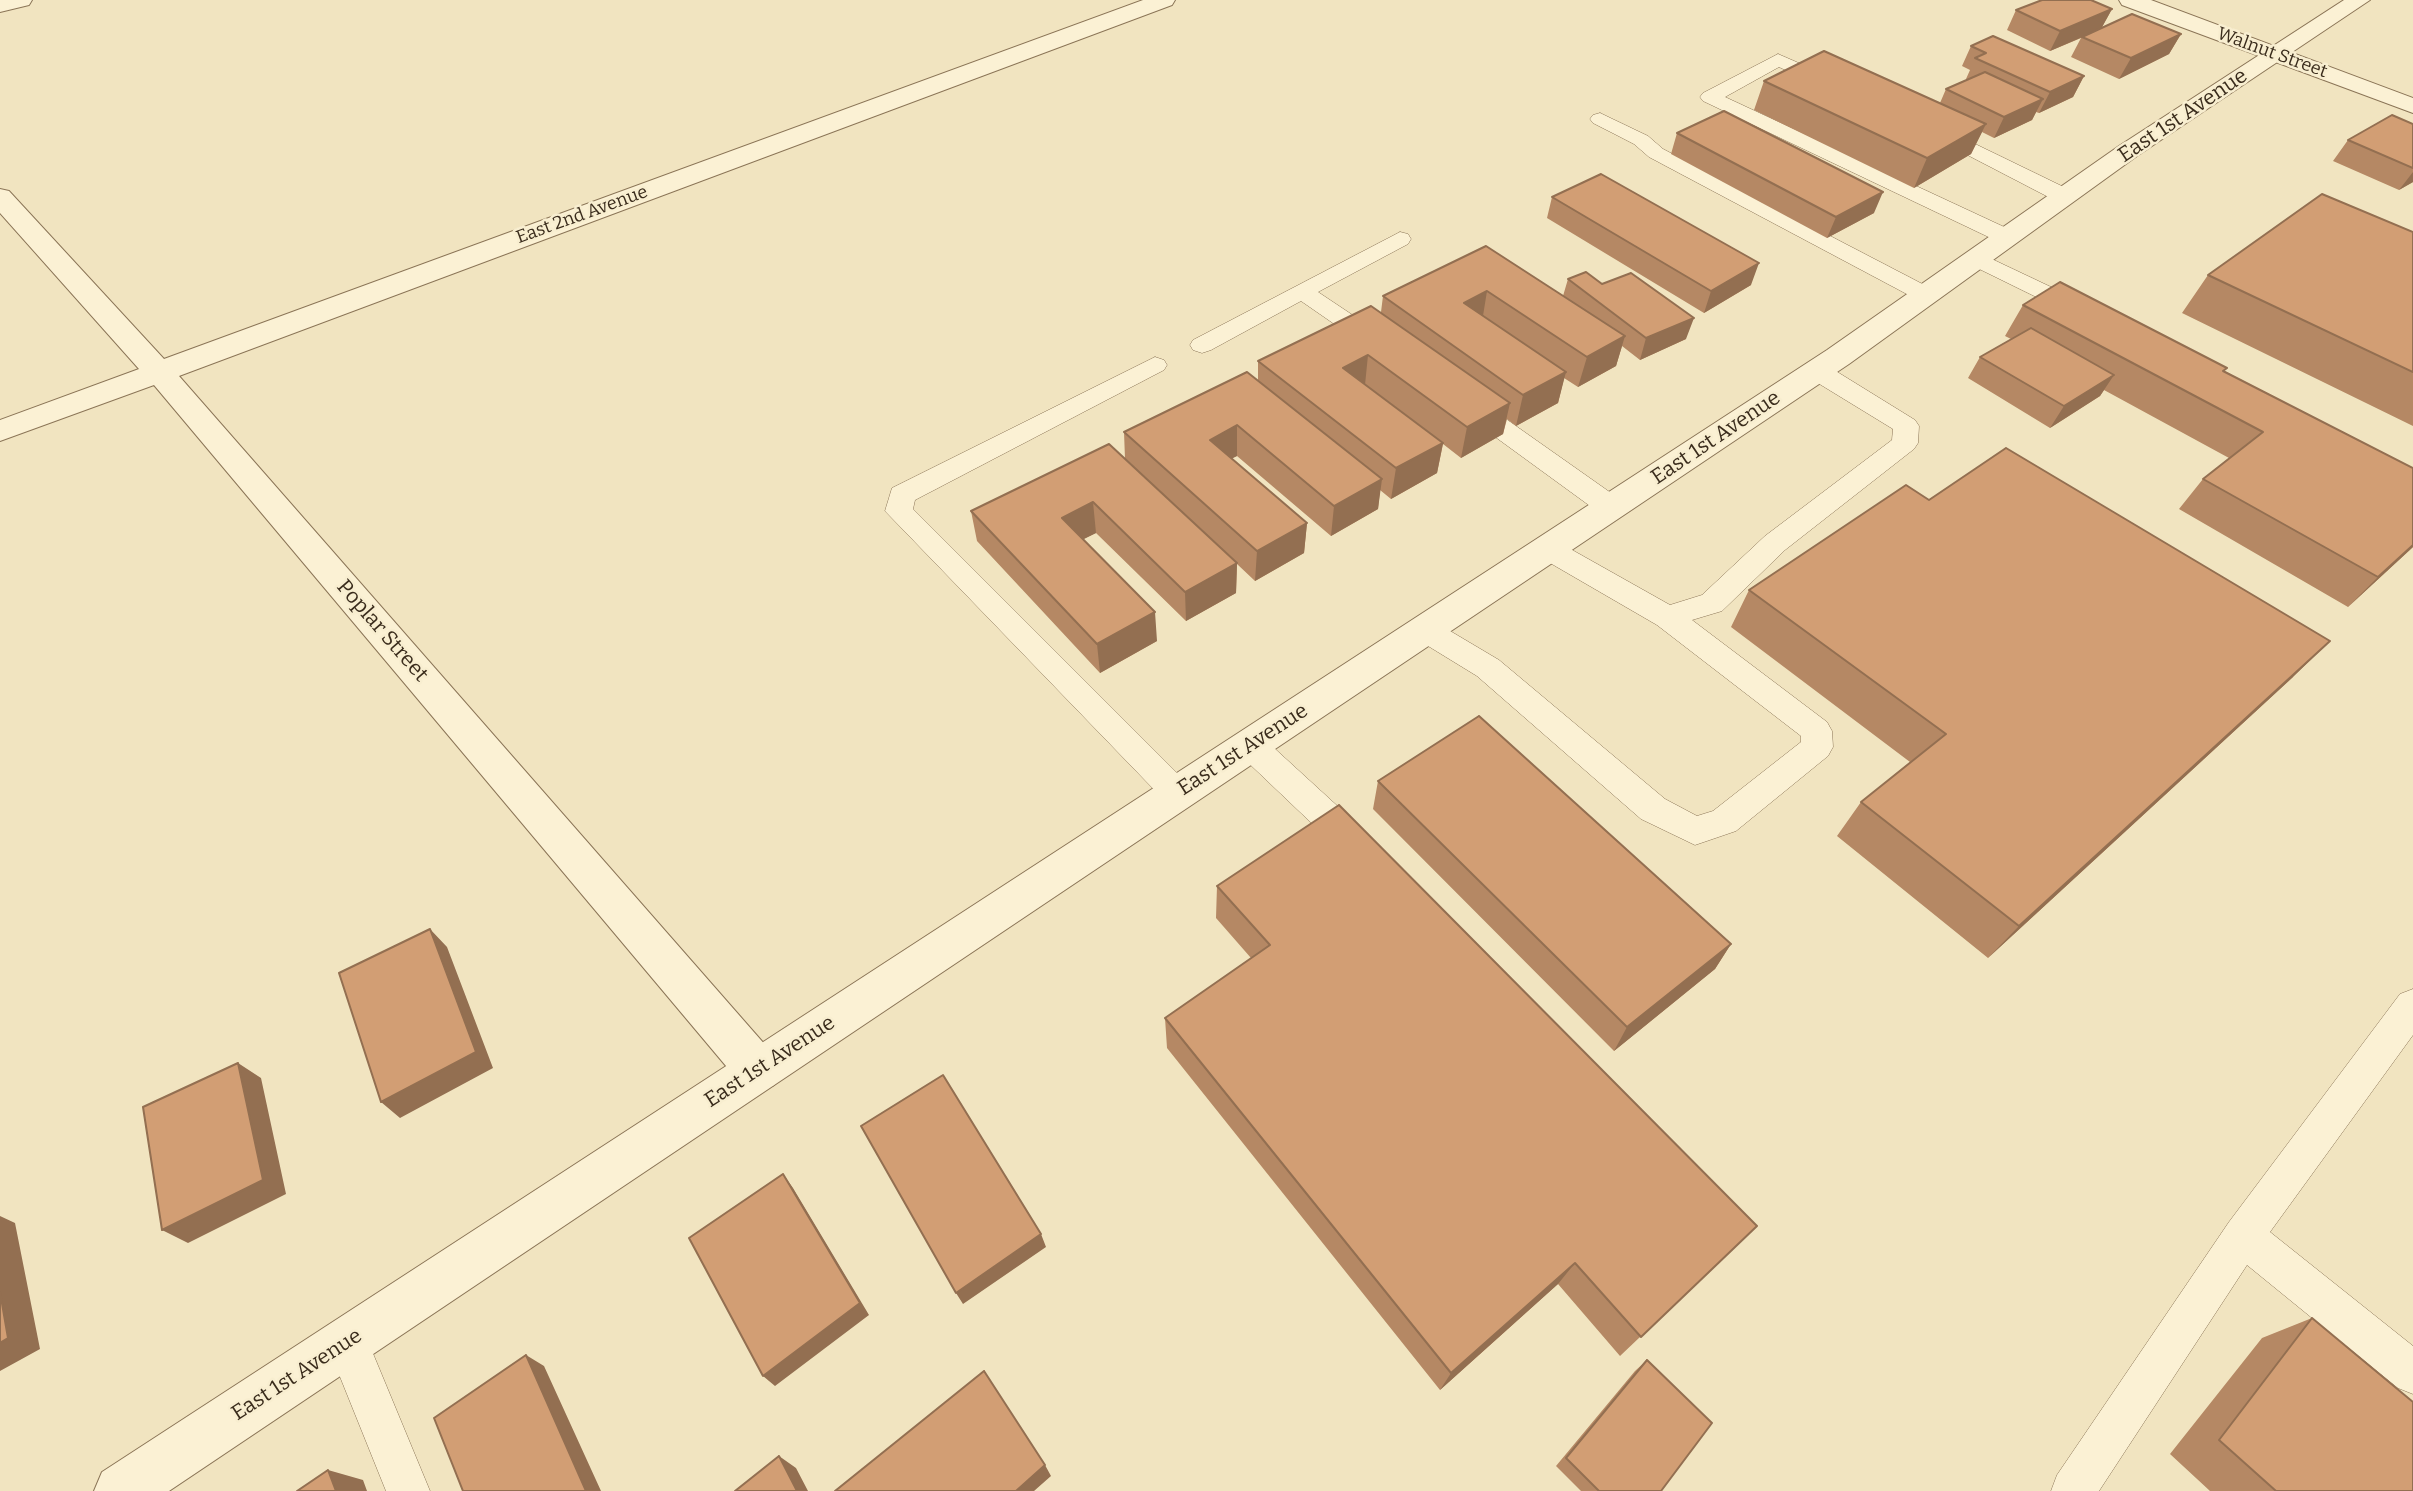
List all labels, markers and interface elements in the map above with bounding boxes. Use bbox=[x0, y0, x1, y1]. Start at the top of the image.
street label: Walnut Street bbox=[2214, 23, 2330, 83]
street label: East 1st Avenue bbox=[2114, 64, 2252, 168]
street label: East 2nd Avenue bbox=[513, 181, 651, 249]
street label: East 1st Avenue bbox=[1647, 386, 1785, 490]
street label: Poplar Street bbox=[331, 575, 433, 687]
street label: East 1st Avenue bbox=[1173, 699, 1313, 801]
street label: East 1st Avenue bbox=[700, 1011, 840, 1113]
street label: East 1st Avenue bbox=[227, 1324, 367, 1426]

